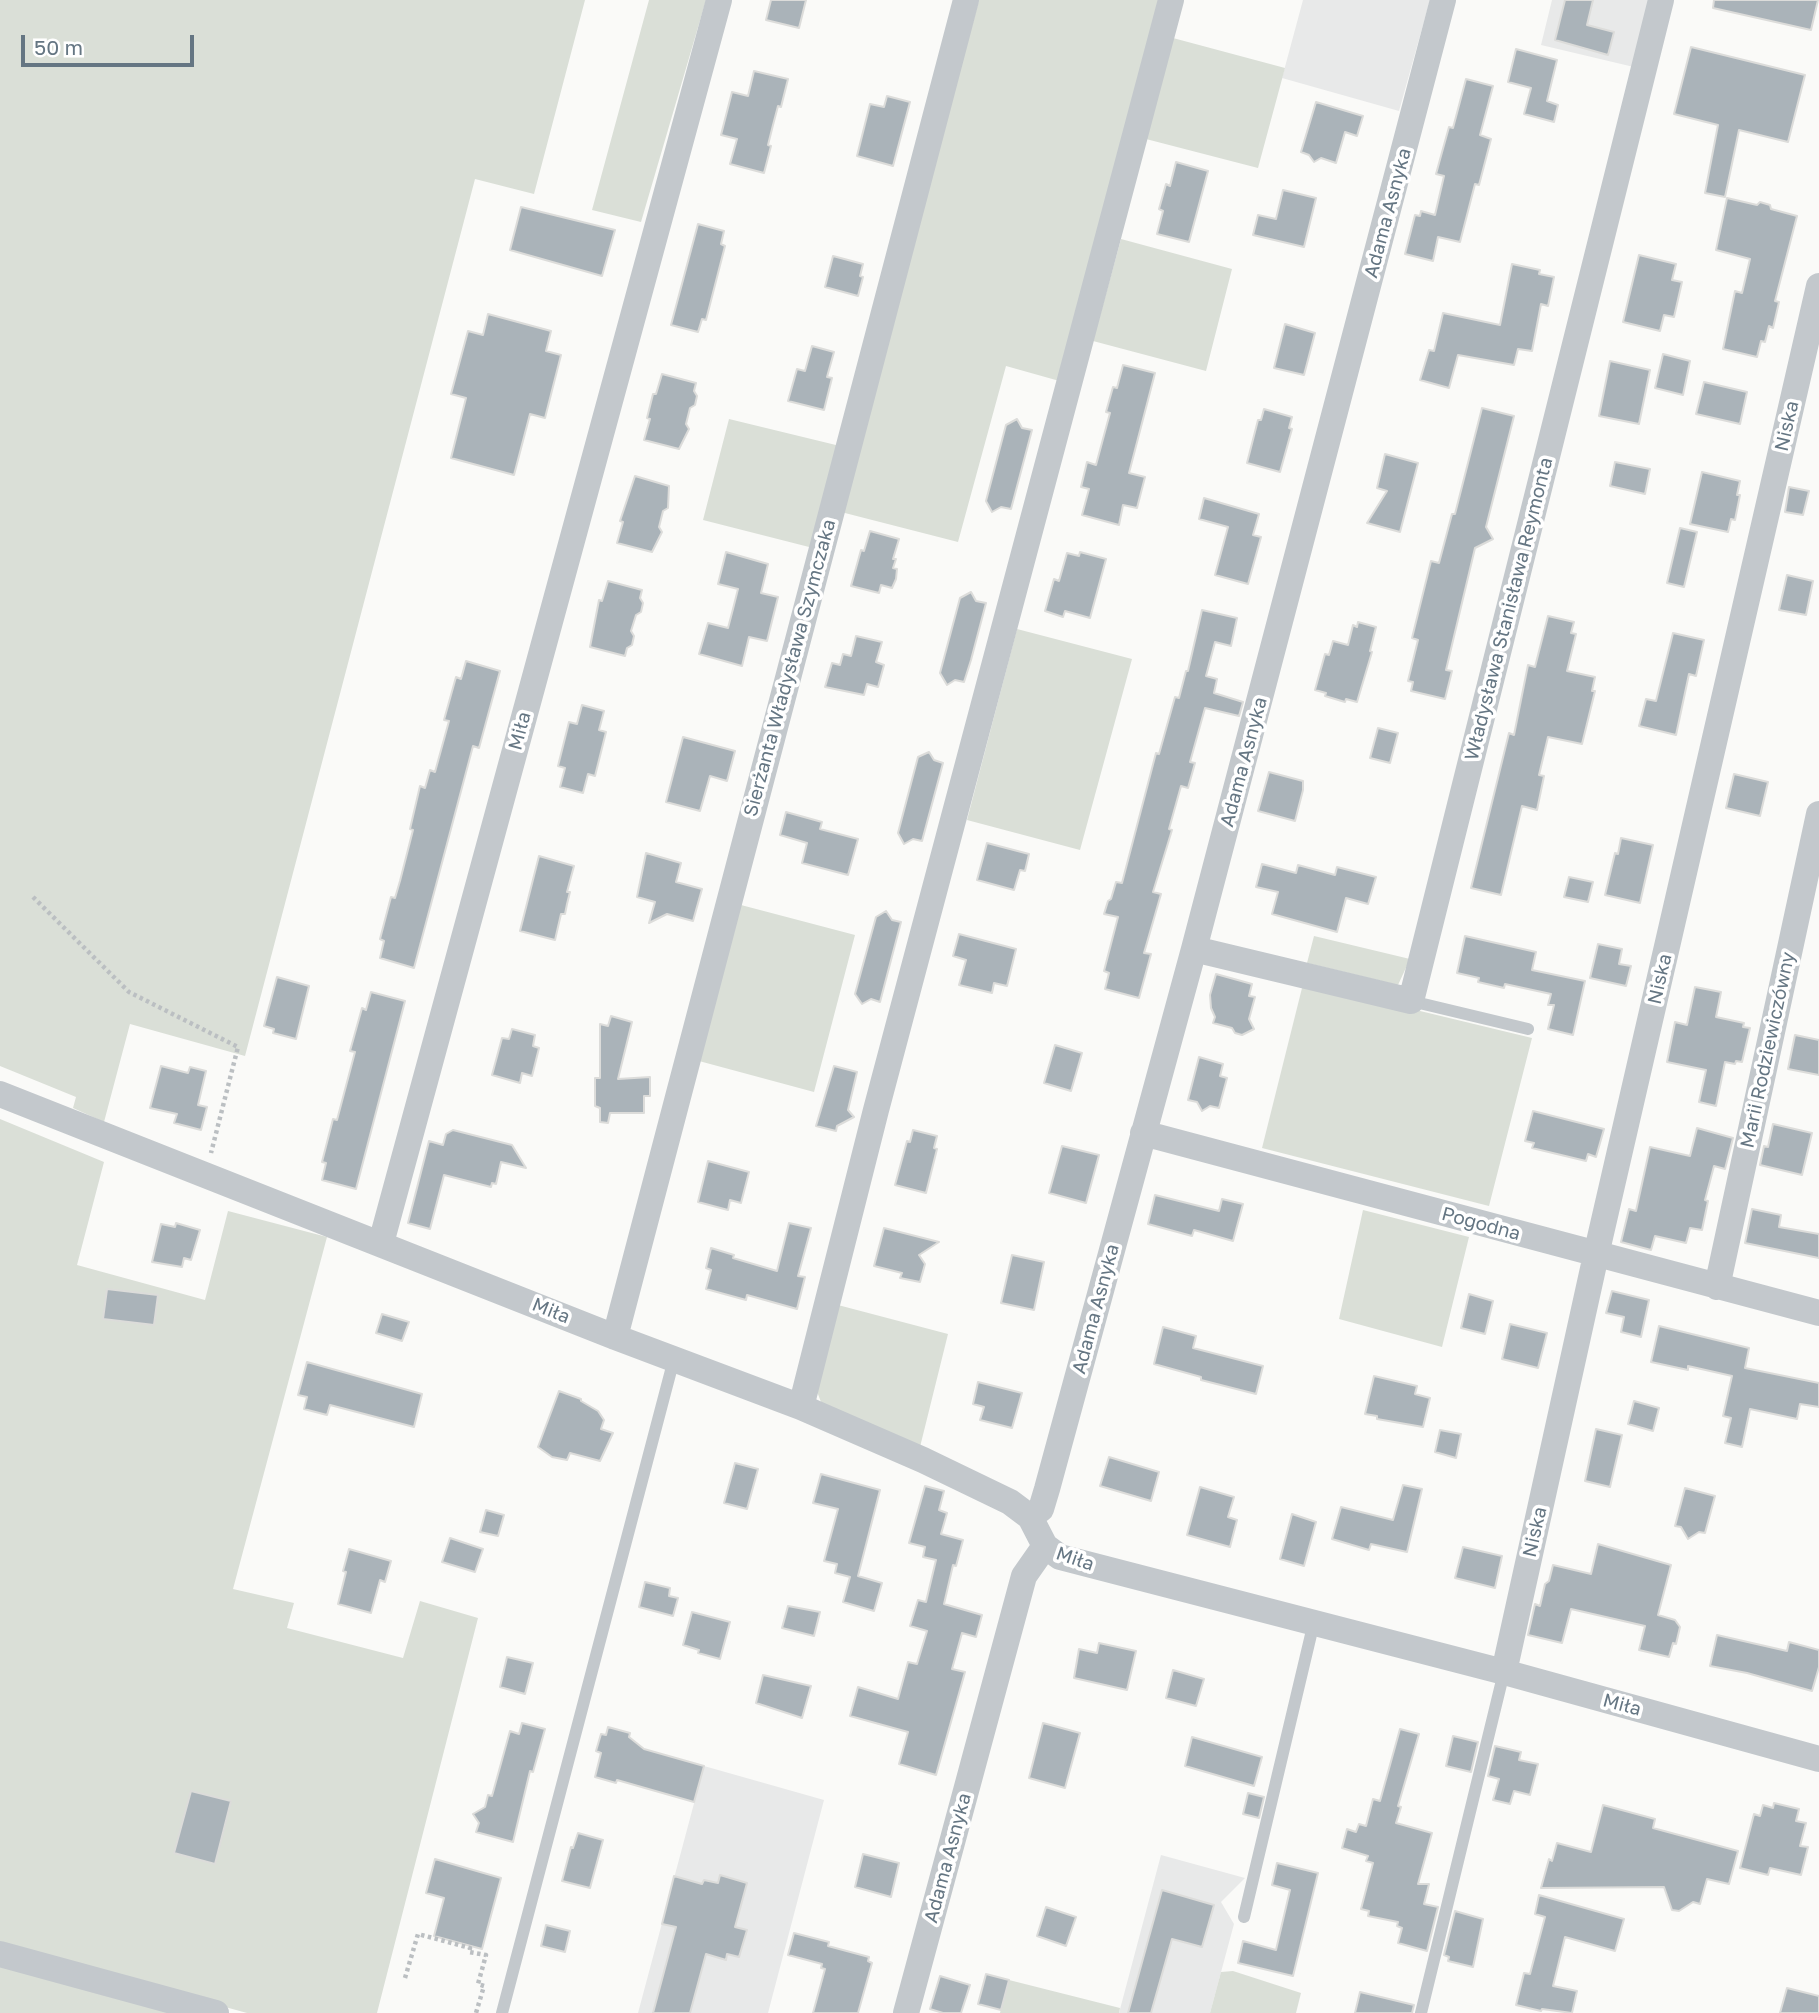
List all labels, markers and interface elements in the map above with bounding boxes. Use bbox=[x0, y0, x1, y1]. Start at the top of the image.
scale bar bbox=[24, 21, 198, 65]
text: 50 m bbox=[34, 34, 83, 60]
street label: Adama Asnyka bbox=[1360, 146, 1416, 280]
street label: Niska bbox=[1770, 399, 1804, 453]
street label: Władysława Stanisława Reymonta bbox=[1460, 455, 1558, 763]
street label: Sierżanta Władysława Szymczaka bbox=[739, 517, 841, 819]
street label: Adama Asnyka bbox=[1216, 695, 1272, 829]
street label: Miła bbox=[504, 709, 536, 753]
street label: Marii Rodziewiczówny bbox=[1736, 950, 1800, 1150]
street label: Niska bbox=[1643, 952, 1677, 1006]
street label: Pogodna bbox=[1439, 1203, 1523, 1245]
street label: Adama Asnyka bbox=[1068, 1242, 1124, 1376]
street label: Miła bbox=[529, 1293, 573, 1329]
street label: Niska bbox=[1518, 1505, 1552, 1559]
street label: Miła bbox=[1053, 1542, 1097, 1576]
street label: Miła bbox=[1600, 1689, 1644, 1721]
street label: Adama Asnyka bbox=[920, 1791, 976, 1925]

